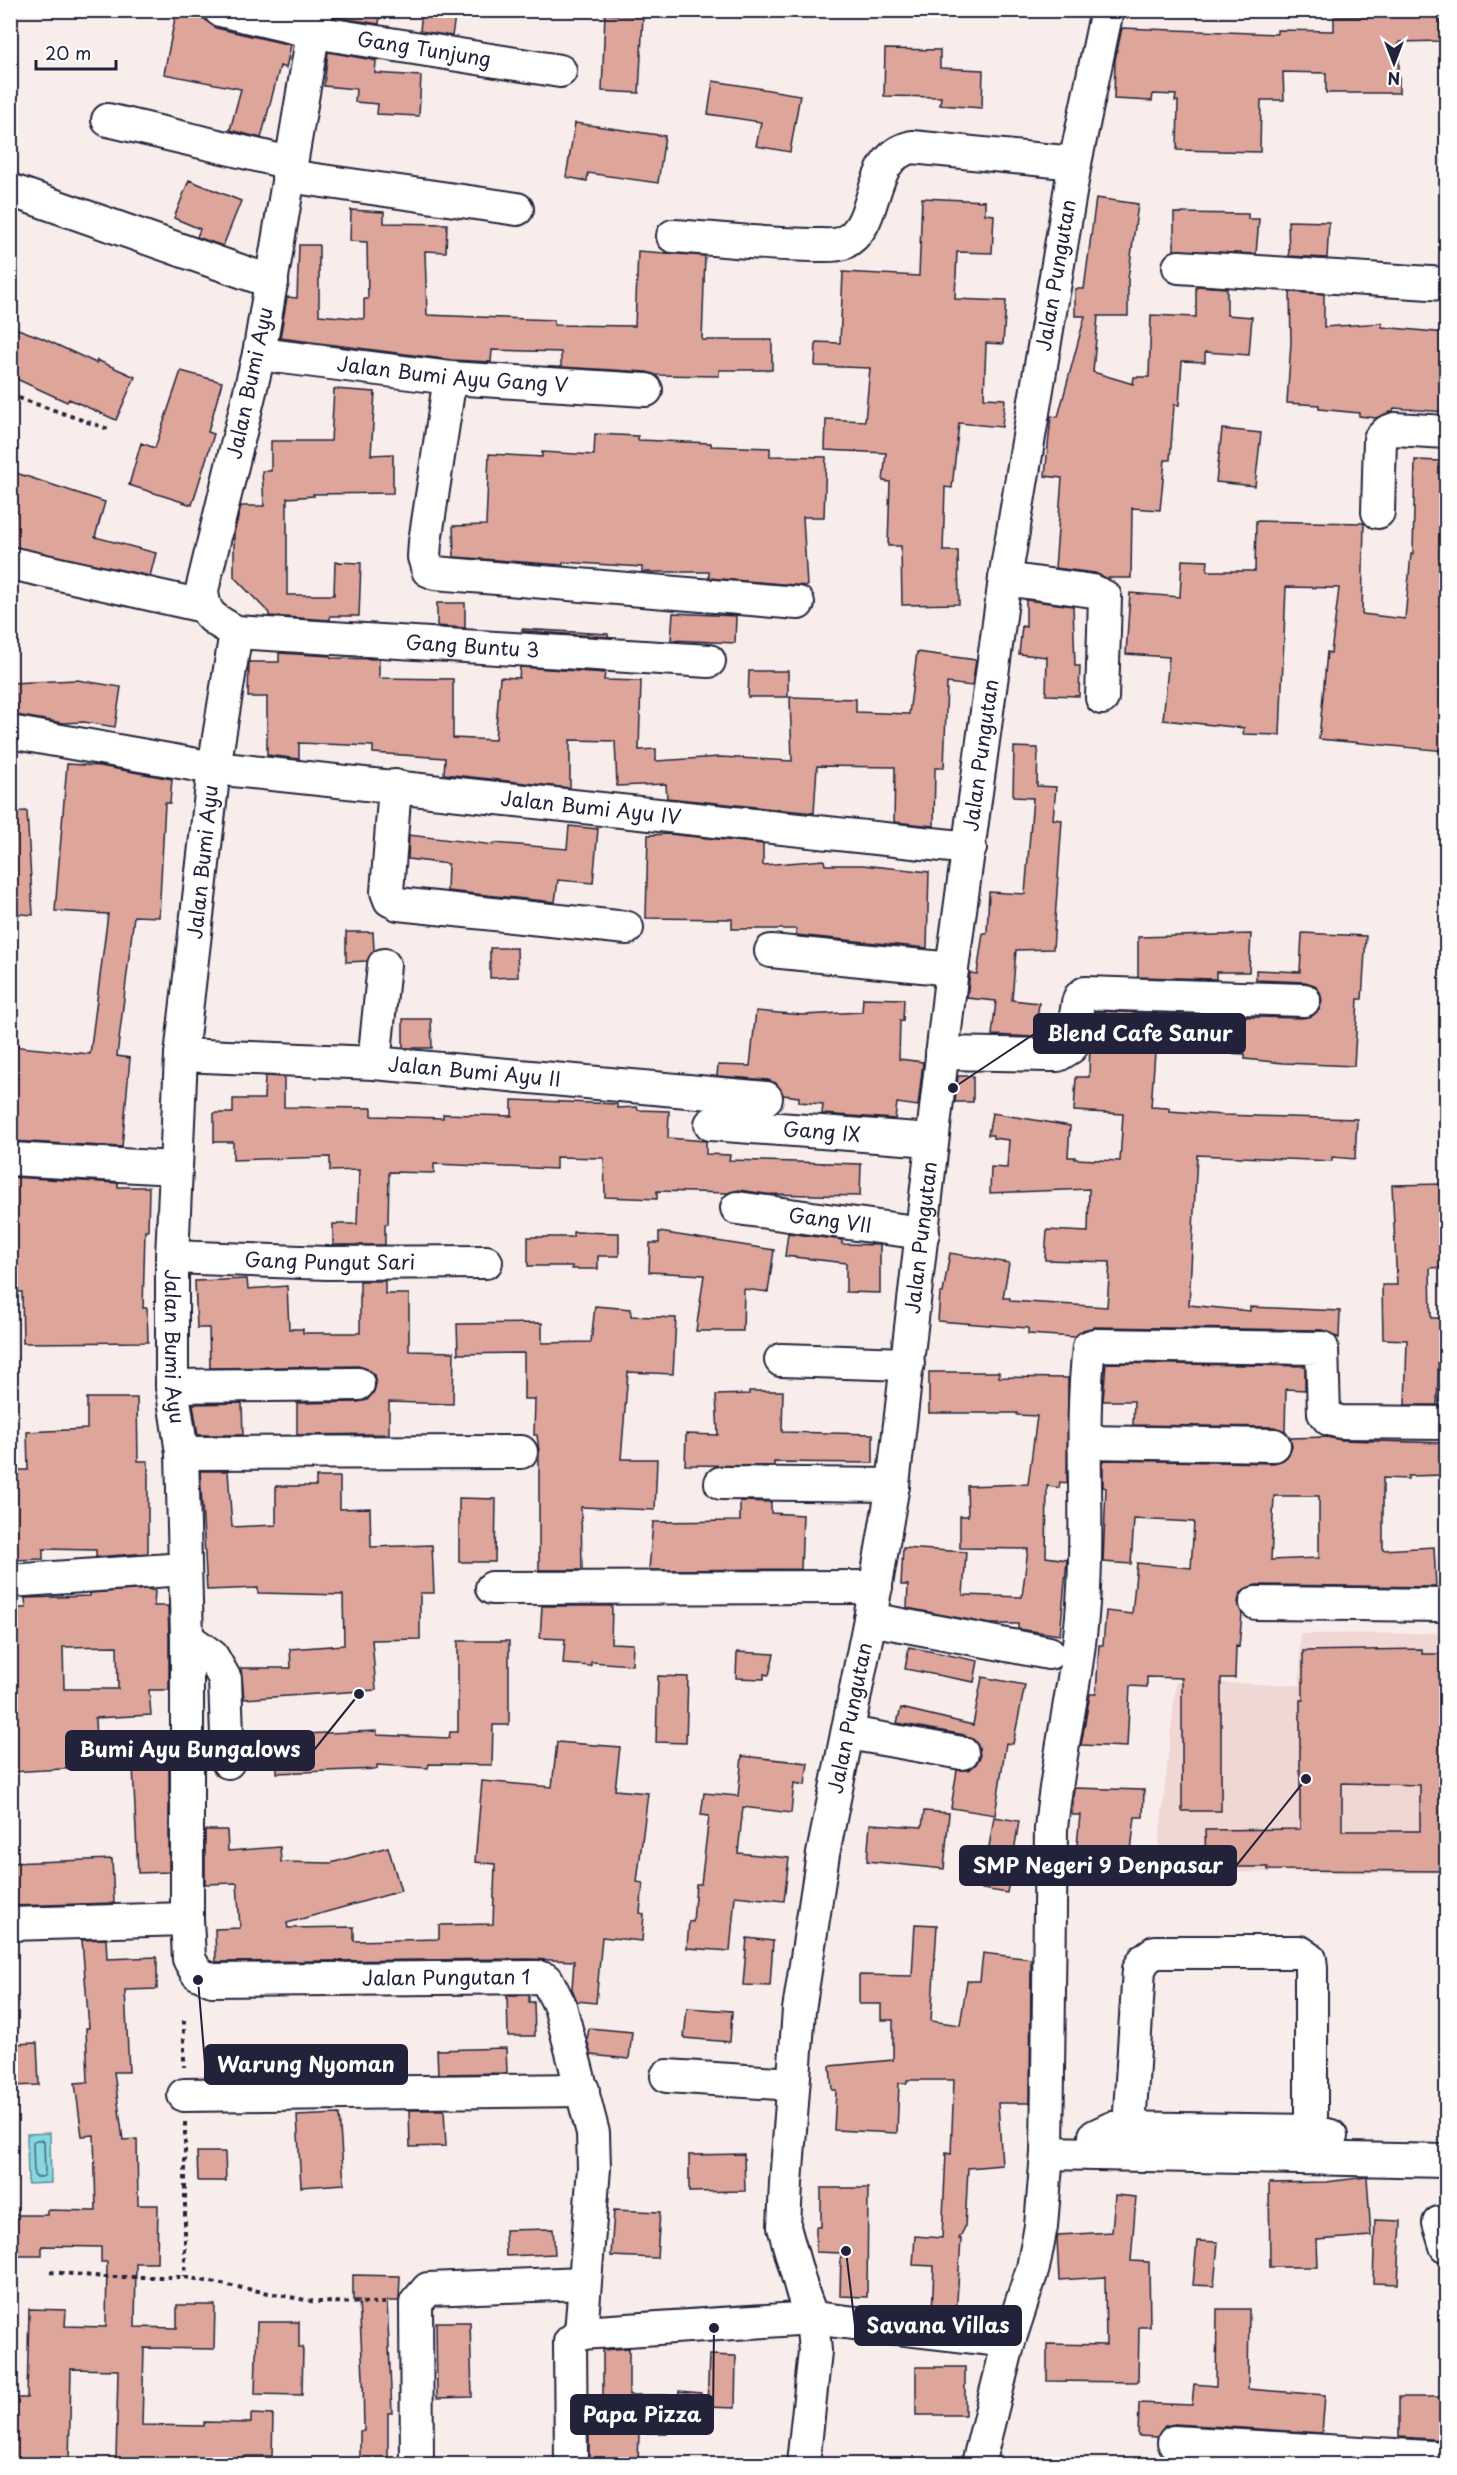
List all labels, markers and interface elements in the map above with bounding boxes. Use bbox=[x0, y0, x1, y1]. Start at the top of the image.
street label: Gang Tunjung bbox=[355, 23, 493, 74]
scale bar bbox=[36, 33, 116, 71]
north arrow bbox=[1364, 33, 1424, 93]
text: 20 m bbox=[45, 39, 91, 66]
text: N bbox=[1388, 67, 1400, 91]
street label: Jalan Pungutan bbox=[1028, 197, 1083, 353]
street label: Jalan Bumi Ayu bbox=[218, 304, 280, 462]
street label: Jalan Bumi Ayu Gang V bbox=[335, 348, 569, 399]
street label: Gang Buntu 3 bbox=[405, 626, 540, 665]
street label: Jalan Pungutan bbox=[955, 677, 1005, 833]
street label: Jalan Bumi Ayu IV bbox=[499, 782, 683, 831]
street label: Jalan Bumi Ayu bbox=[179, 783, 225, 941]
callout: Blend Cafe Sanur bbox=[1034, 1014, 1245, 1053]
text: Blend Cafe Sanur bbox=[1047, 1016, 1233, 1048]
street label: Jalan Bumi Ayu II bbox=[387, 1048, 562, 1094]
street label: Gang IX bbox=[782, 1113, 862, 1149]
street label: Jalan Pungutan bbox=[897, 1160, 944, 1315]
street label: Gang VII bbox=[787, 1199, 874, 1240]
street label: Gang Pungut Sari bbox=[244, 1244, 415, 1277]
street label: Jalan Bumi Ayu bbox=[158, 1269, 193, 1426]
street label: Jalan Pungutan bbox=[819, 1640, 879, 1796]
callout: Bumi Ayu Bungalows bbox=[66, 1731, 314, 1770]
text: Bumi Ayu Bungalows bbox=[79, 1732, 301, 1764]
callout: SMP Negeri 9 Denpasar bbox=[960, 1846, 1236, 1885]
text: SMP Negeri 9 Denpasar bbox=[973, 1848, 1223, 1880]
street label: Jalan Pungutan 1 bbox=[362, 1961, 531, 1993]
callout: Warung Nyoman bbox=[205, 2045, 407, 2084]
text: Warung Nyoman bbox=[217, 2047, 395, 2079]
callout: Savana Villas bbox=[855, 2306, 1021, 2345]
text: Savana Villas bbox=[867, 2308, 1009, 2340]
callout: Papa Pizza bbox=[571, 2395, 713, 2434]
text: Papa Pizza bbox=[582, 2397, 702, 2429]

